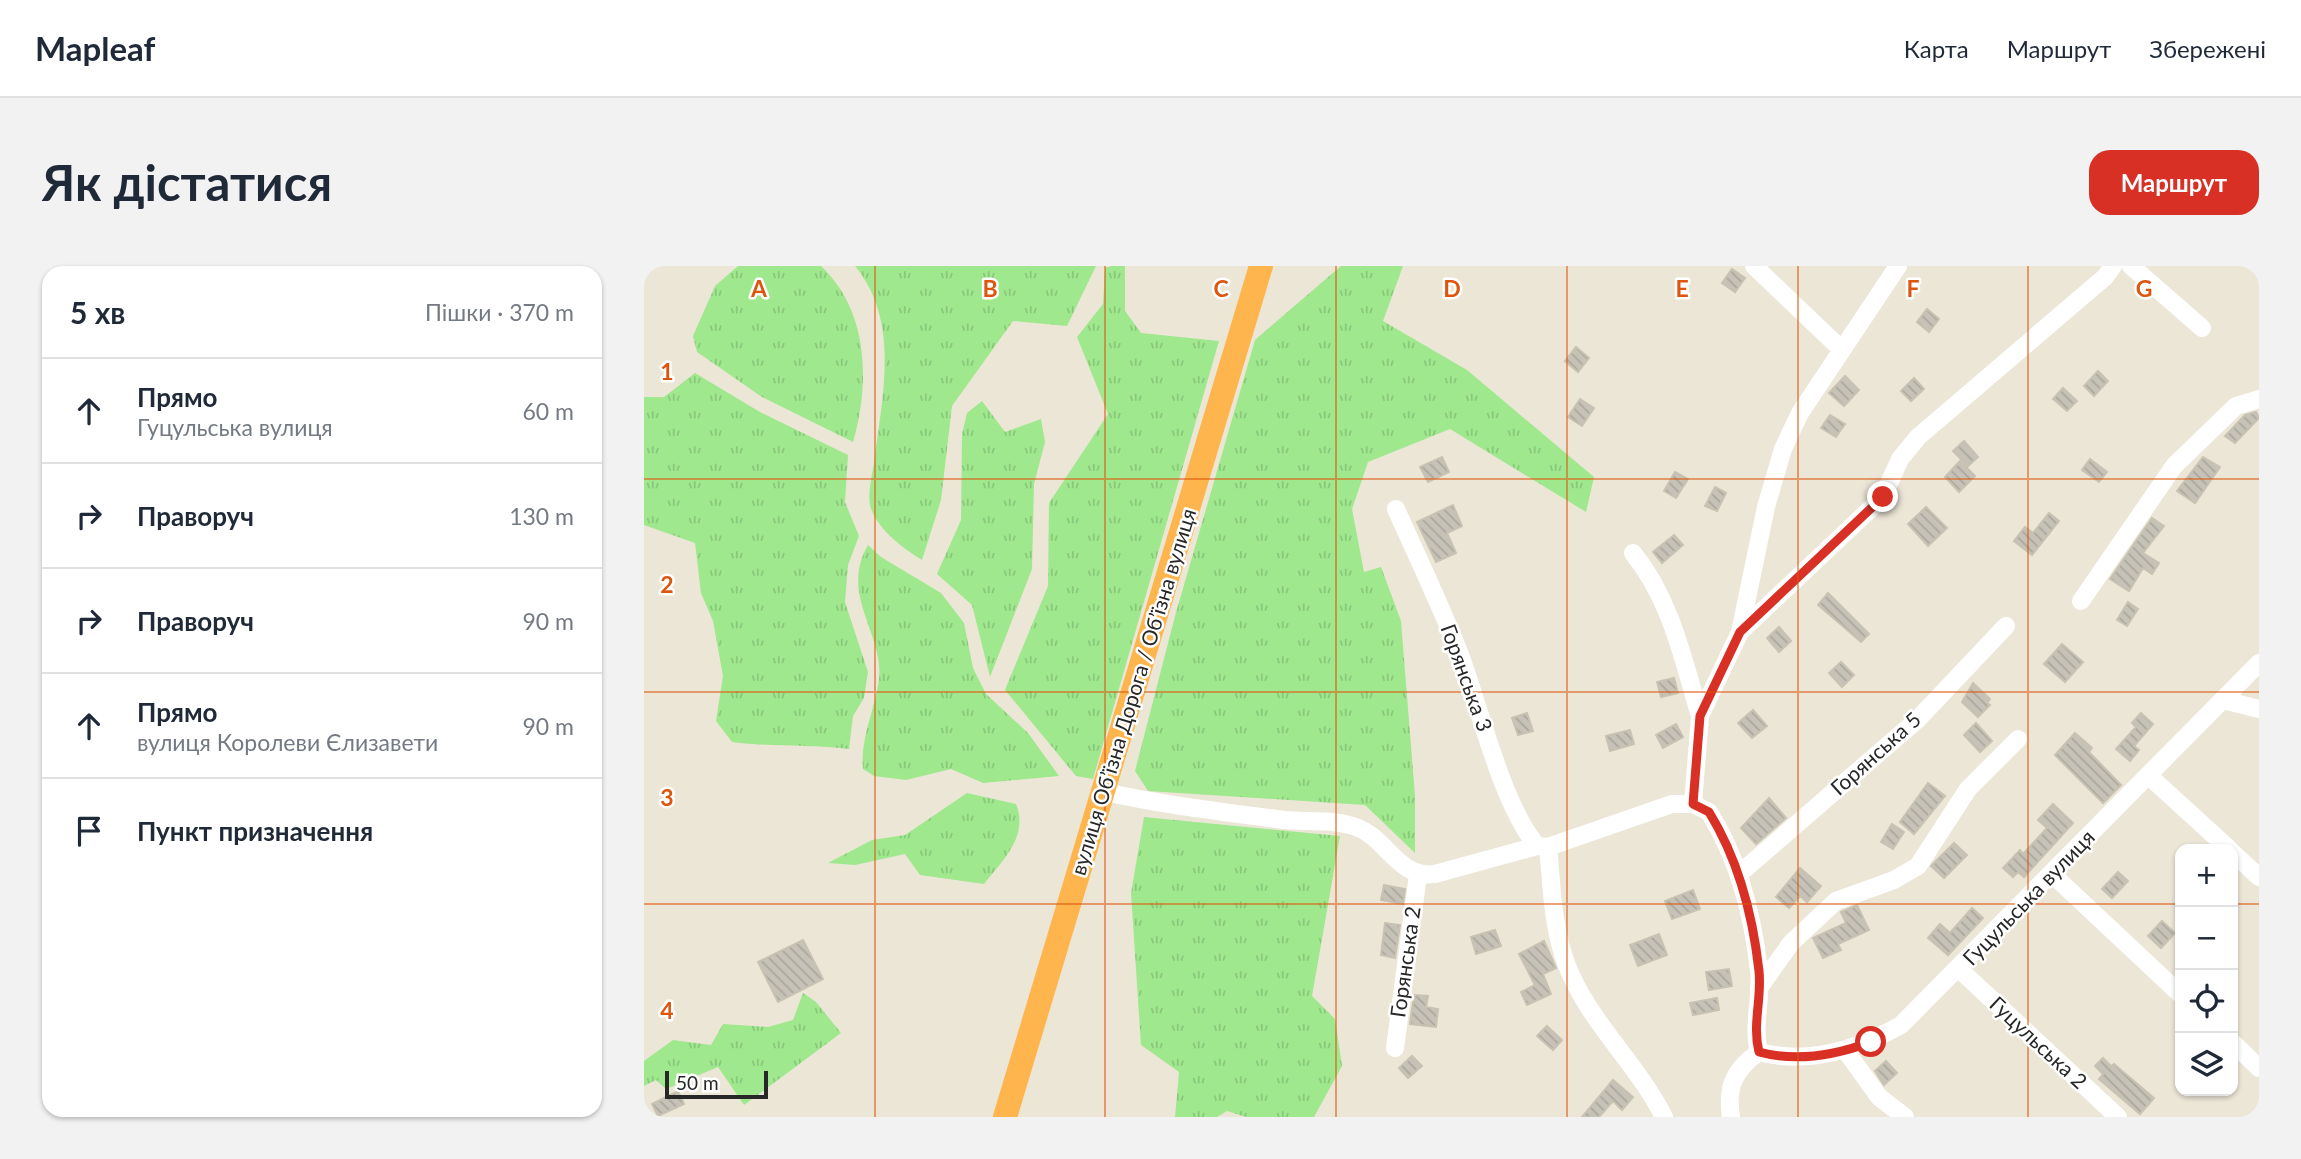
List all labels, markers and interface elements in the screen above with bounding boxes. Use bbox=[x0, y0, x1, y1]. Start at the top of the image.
text: Mapleaf bbox=[35, 28, 155, 68]
text: Карта bbox=[1904, 34, 1969, 63]
text: Маршрут bbox=[2007, 34, 2111, 63]
text: Збережені bbox=[2149, 34, 2266, 63]
button: Маршрут bbox=[2089, 150, 2259, 215]
text: Як дістатися bbox=[42, 153, 332, 211]
text: A bbox=[750, 274, 768, 302]
text: B bbox=[982, 274, 998, 302]
text: C bbox=[1213, 274, 1229, 302]
text: D bbox=[1443, 274, 1461, 302]
text: E bbox=[1675, 274, 1689, 302]
text: F bbox=[1906, 274, 1920, 302]
text: G bbox=[2136, 274, 2152, 302]
text: 5 хв bbox=[70, 294, 125, 330]
text: Пішки · 370 m bbox=[425, 298, 574, 326]
text: 1 bbox=[660, 357, 674, 385]
text: Прямо bbox=[137, 381, 218, 413]
icon: ahead bbox=[70, 392, 108, 430]
text: 60 m bbox=[523, 397, 574, 425]
text: Гуцульська вулиця bbox=[137, 413, 333, 441]
route end bbox=[1867, 481, 1898, 512]
icon: right bbox=[70, 497, 108, 535]
text: Праворуч bbox=[137, 500, 254, 532]
text: 130 m bbox=[509, 502, 574, 530]
street label: вулиця Обʼїзна Дорога / Обʼїзна вулиця bbox=[1065, 505, 1200, 878]
text: 2 bbox=[660, 570, 674, 598]
icon: right bbox=[70, 602, 108, 640]
text: Праворуч bbox=[137, 605, 254, 637]
text: 90 m bbox=[523, 607, 574, 635]
street label: Горянська 3 bbox=[1436, 620, 1498, 735]
text: Прямо bbox=[137, 696, 218, 728]
street label: Горянська 5 bbox=[1825, 706, 1925, 800]
icon: ahead bbox=[70, 707, 108, 745]
text: 90 m bbox=[523, 712, 574, 740]
text: вулиця Королеви Єлизавети bbox=[137, 728, 438, 756]
text: 3 bbox=[660, 783, 674, 811]
icon: arrive bbox=[70, 812, 108, 850]
text: Пункт призначення bbox=[137, 815, 373, 847]
street label: Гуцульська вулиця bbox=[1957, 824, 2099, 970]
map controls bbox=[2175, 844, 2238, 1096]
button: + bbox=[2175, 844, 2238, 907]
street label: Горянська 2 bbox=[1384, 904, 1425, 1019]
button: − bbox=[2175, 907, 2238, 970]
button: locate bbox=[2175, 970, 2238, 1033]
street label: Гуцульська 2 bbox=[1985, 991, 2093, 1093]
text: 4 bbox=[660, 996, 674, 1024]
route start bbox=[1855, 1026, 1886, 1057]
button: layers bbox=[2175, 1033, 2238, 1096]
scale bar bbox=[665, 1068, 768, 1100]
text: 50 m bbox=[676, 1071, 719, 1094]

